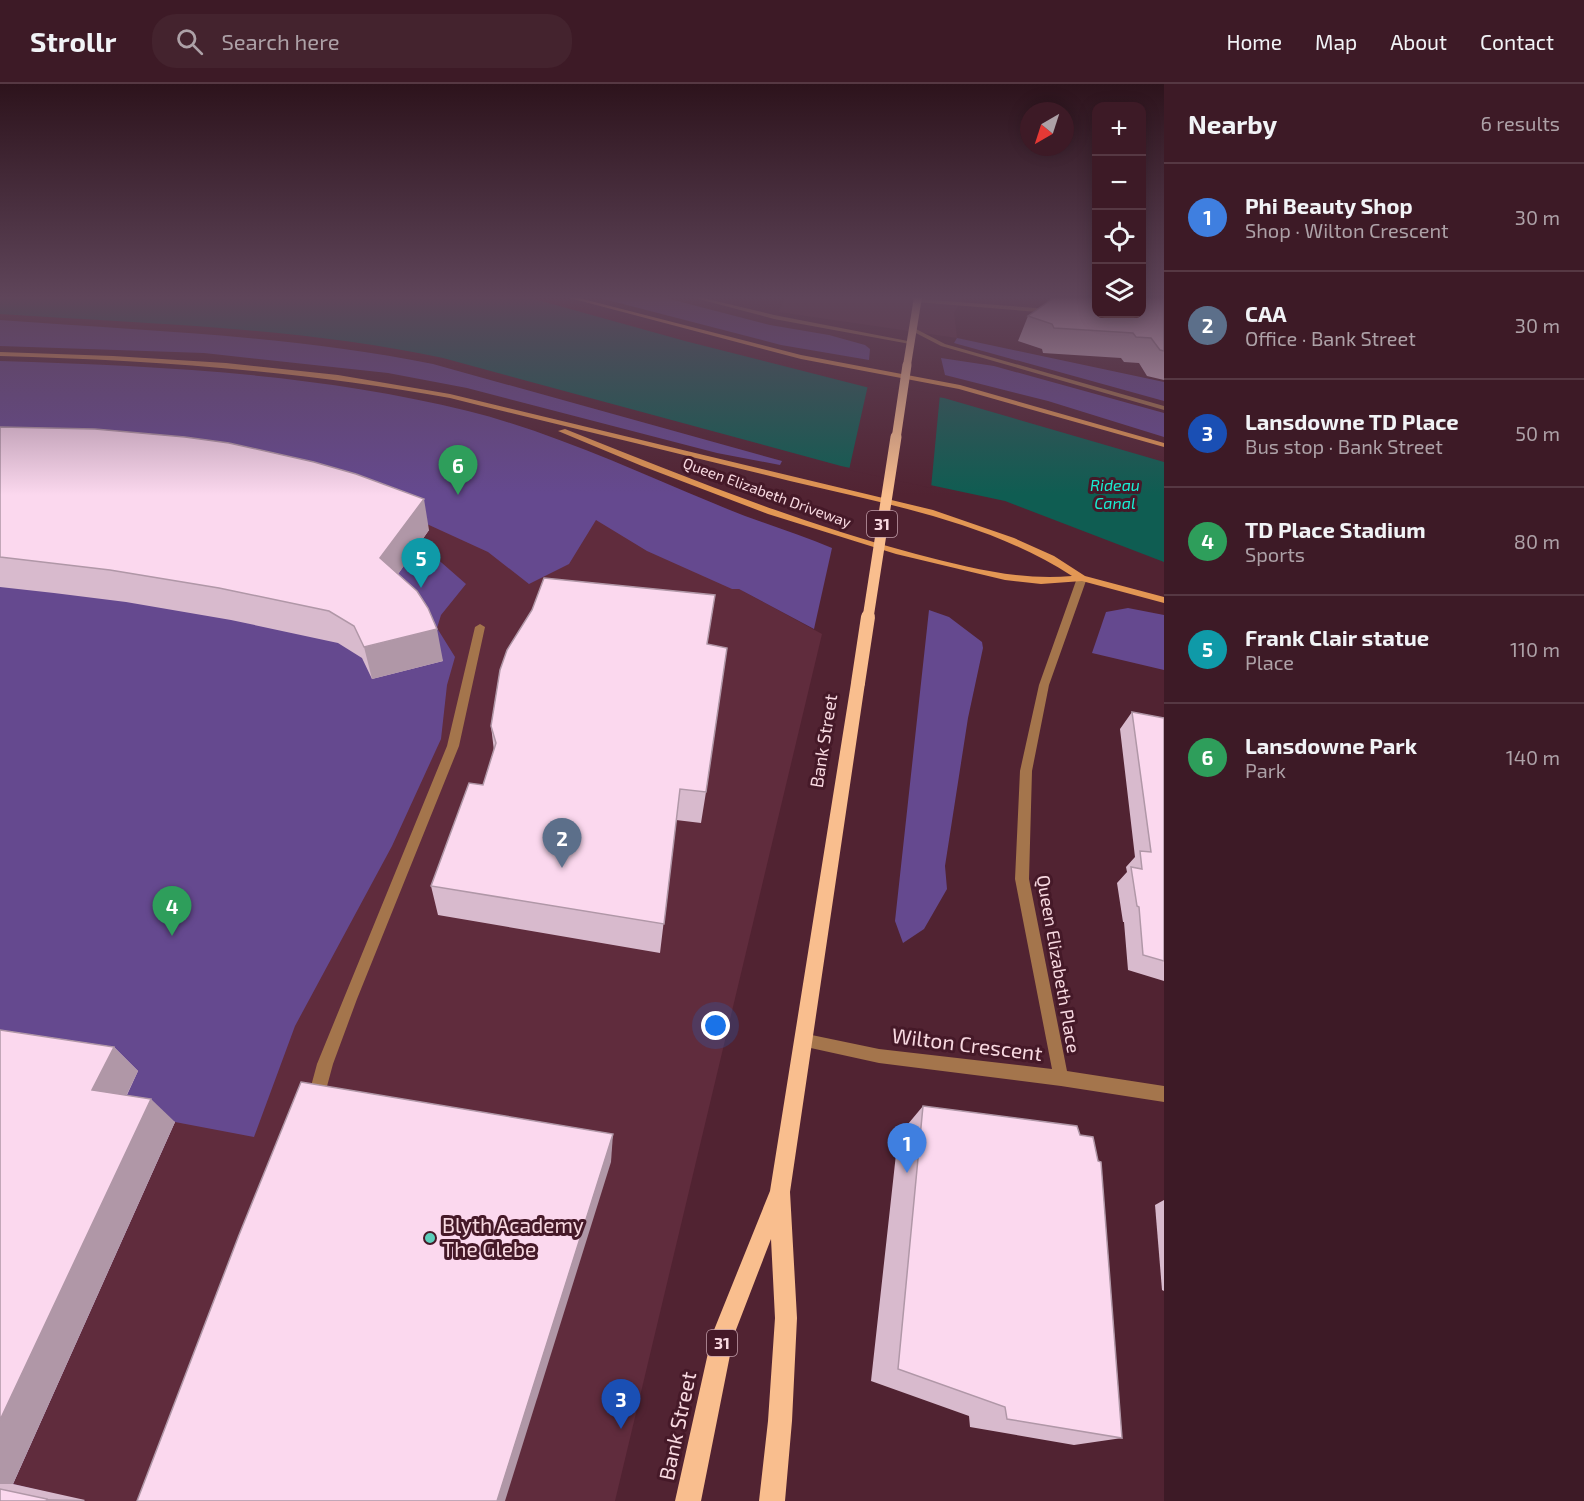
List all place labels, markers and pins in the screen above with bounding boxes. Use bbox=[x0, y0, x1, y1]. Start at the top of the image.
pin: 6 bbox=[438, 446, 478, 495]
pin: 5 bbox=[402, 538, 440, 588]
pin: 2 bbox=[542, 818, 582, 868]
pin: 4 bbox=[152, 886, 192, 936]
pin: 1 bbox=[888, 1124, 926, 1173]
place label: Blyth Academy The Glebe bbox=[442, 1212, 584, 1261]
marker: Blyth Academy The Glebe bbox=[423, 1231, 437, 1245]
pin: 3 bbox=[602, 1380, 640, 1429]

